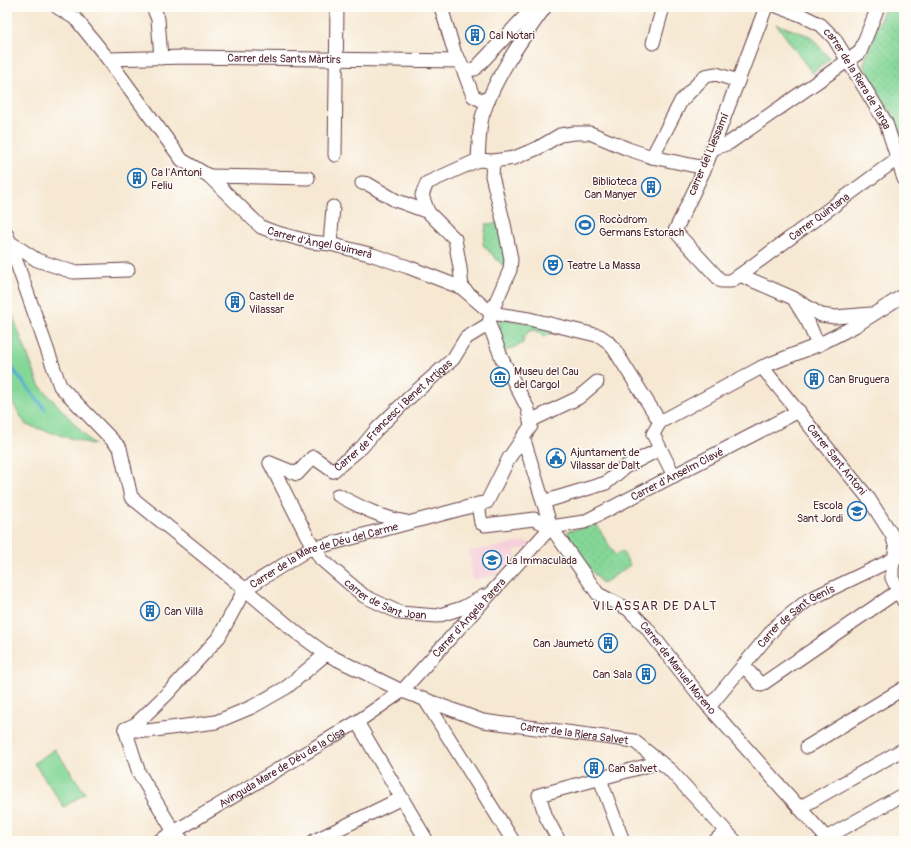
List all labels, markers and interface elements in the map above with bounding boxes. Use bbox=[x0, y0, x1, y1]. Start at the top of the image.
building icon: Cal Notari bbox=[464, 24, 486, 46]
street label: carrer de la Riera de Targa bbox=[821, 25, 894, 131]
place label: Cal Notari bbox=[489, 29, 535, 42]
street label: Carrer dels Sants Màrtirs bbox=[227, 52, 341, 66]
street label: carrer del Llessamí bbox=[685, 111, 732, 197]
place label: Ca l'Antoni Feliu bbox=[151, 166, 202, 192]
building icon: Ca l'Antoni Feliu bbox=[126, 167, 148, 189]
place label: Biblioteca Can Manyer bbox=[584, 175, 637, 201]
building icon: Biblioteca Can Manyer bbox=[640, 176, 662, 198]
street label: Carrer Quintana bbox=[786, 190, 852, 244]
place label: Rocòdrom Germans Estorach bbox=[599, 213, 684, 239]
sports icon: Rocòdrom Germans Estorach bbox=[574, 214, 596, 236]
street label: Carrer d'Àngel Guimerà bbox=[265, 224, 373, 261]
theatre icon: Teatre La Massa bbox=[542, 254, 564, 276]
place label: Teatre La Massa bbox=[567, 259, 640, 272]
place label: Castell de Vilassar bbox=[249, 290, 295, 316]
building icon: Castell de Vilassar bbox=[224, 291, 246, 313]
street label: Carrer de Francesc i Benet Artigas bbox=[332, 357, 455, 474]
place label: Museu del Cau del Cargol bbox=[514, 365, 579, 391]
museum icon: Museu del Cau del Cargol bbox=[489, 366, 511, 388]
building icon: Can Bruguera bbox=[803, 368, 825, 390]
place label: Can Bruguera bbox=[828, 373, 889, 386]
street label: Carrer Sant Antoni bbox=[804, 422, 869, 498]
street label: Carrer d'Anselm Clavé bbox=[629, 445, 726, 504]
place label: Ajuntament de Vilassar de Dalt bbox=[570, 446, 640, 472]
public building icon: Ajuntament de Vilassar de Dalt bbox=[545, 447, 567, 469]
place label: Escola Sant Jordi bbox=[797, 499, 843, 525]
school or university icon: Escola Sant Jordi bbox=[846, 500, 868, 522]
street label: Carrer de la Mare de Déu del Carme bbox=[248, 520, 400, 591]
school or university icon: La Immaculada bbox=[481, 549, 503, 571]
place label: La Immaculada bbox=[506, 554, 577, 567]
street label: Carrer d'Àngela Parera bbox=[430, 575, 509, 660]
street label: carrer de Sant Joan bbox=[342, 576, 427, 622]
street label: Carrer de Sant Genís bbox=[755, 582, 837, 650]
district label: VILASSAR DE DALT bbox=[593, 598, 718, 614]
building icon: Can Villà bbox=[139, 600, 161, 622]
place label: Can Villà bbox=[164, 605, 203, 618]
street label: Carrer de Manuel Moreno bbox=[637, 619, 719, 717]
building icon: Can Jaumetó bbox=[597, 632, 619, 654]
place label: Can Jaumetó bbox=[533, 637, 594, 650]
building icon: Can Sala bbox=[635, 663, 657, 685]
place label: Can Sala bbox=[593, 668, 632, 681]
street label: Carrer de la Riera Salvet bbox=[519, 720, 630, 747]
street label: Avinguda Mare de Déu de la Cisa bbox=[217, 725, 347, 811]
building icon: Can Salvet bbox=[583, 757, 605, 779]
place label: Can Salvet bbox=[608, 762, 658, 775]

